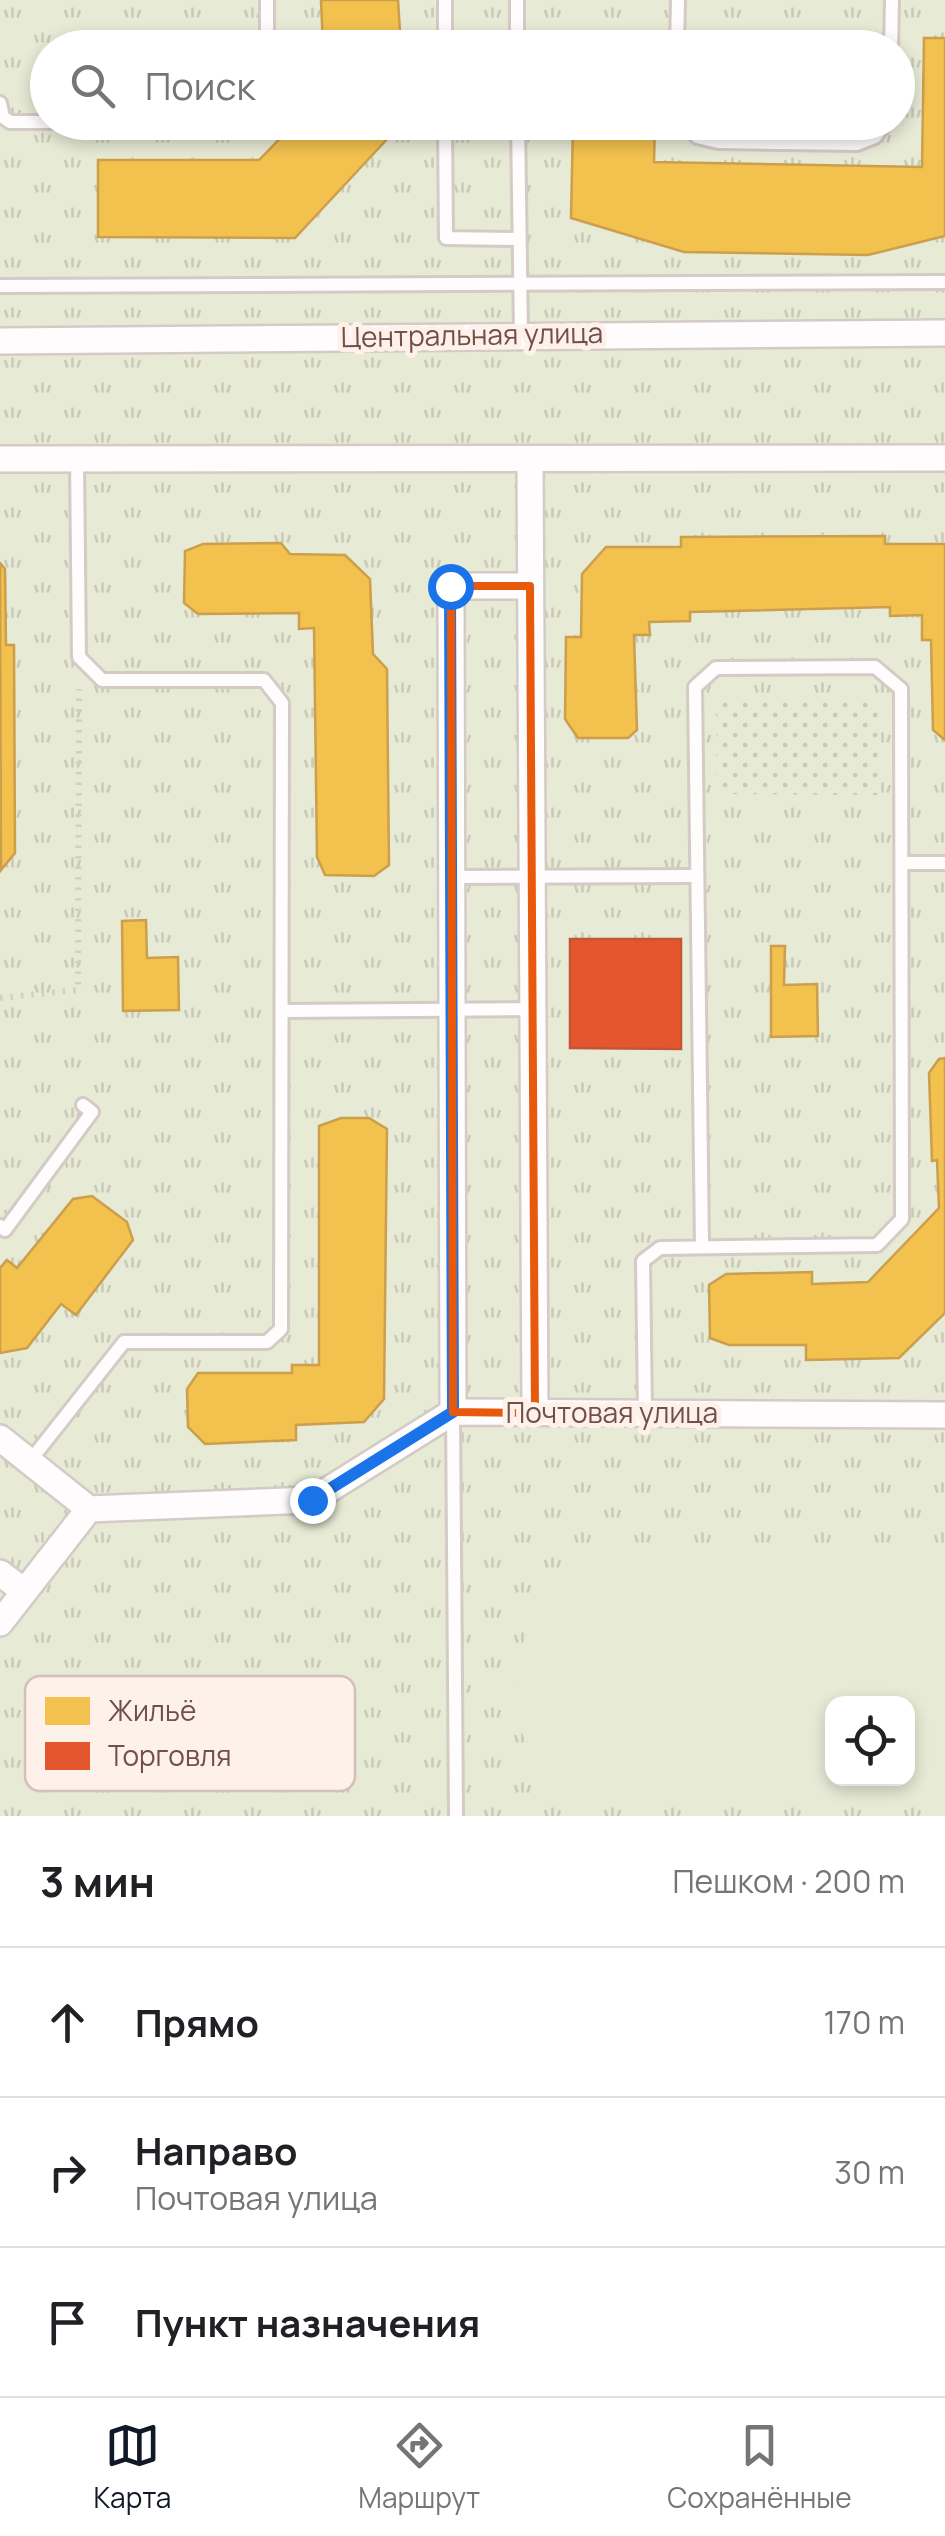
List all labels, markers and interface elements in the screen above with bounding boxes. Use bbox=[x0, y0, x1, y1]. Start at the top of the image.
search box bbox=[30, 30, 915, 140]
icon: search bbox=[65, 58, 120, 113]
text: Поиск bbox=[145, 59, 255, 111]
street label: Центральная улица bbox=[341, 313, 603, 355]
route start bbox=[428, 564, 474, 610]
street label: Почтовая улица bbox=[506, 1393, 718, 1431]
route end bbox=[290, 1478, 336, 1524]
legend bbox=[25, 1676, 355, 1791]
text: Жильё bbox=[108, 1691, 196, 1729]
map controls bbox=[825, 1696, 915, 1786]
button: locate bbox=[825, 1696, 915, 1786]
text: Торговля bbox=[108, 1736, 231, 1774]
text: 3 мин bbox=[40, 1852, 155, 1910]
text: Пешком · 200 m bbox=[672, 1859, 905, 1903]
icon: ahead bbox=[40, 1995, 95, 2050]
text: Прямо bbox=[135, 1996, 259, 2048]
text: 170 m bbox=[823, 2000, 905, 2044]
text: Направо bbox=[135, 2124, 297, 2176]
icon: right bbox=[40, 2145, 95, 2200]
text: 30 m bbox=[834, 2150, 905, 2194]
text: Почтовая улица bbox=[135, 2176, 378, 2220]
icon: arrive bbox=[40, 2295, 95, 2350]
text: Пункт назначения bbox=[135, 2296, 480, 2348]
tab: Карта bbox=[93, 2418, 171, 2516]
tab: Маршрут bbox=[358, 2418, 480, 2516]
tab: Сохранённые bbox=[667, 2418, 852, 2516]

